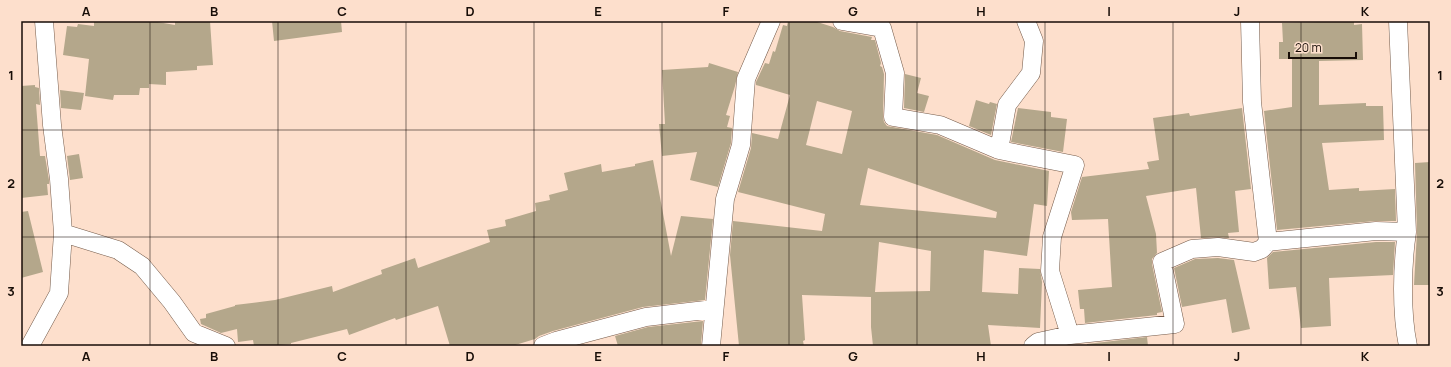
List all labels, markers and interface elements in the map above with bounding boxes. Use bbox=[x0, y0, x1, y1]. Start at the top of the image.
text: A bbox=[82, 2, 91, 20]
text: B bbox=[210, 2, 218, 20]
text: C bbox=[337, 2, 347, 20]
text: D bbox=[465, 2, 475, 20]
text: E bbox=[594, 2, 602, 20]
text: F bbox=[723, 2, 730, 20]
text: G bbox=[848, 2, 858, 20]
text: H bbox=[976, 2, 986, 20]
text: I bbox=[1107, 2, 1111, 20]
text: J bbox=[1234, 2, 1240, 20]
text: K bbox=[1361, 2, 1370, 20]
scale bar bbox=[1289, 34, 1356, 60]
text: 20 m bbox=[1295, 39, 1322, 56]
text: 1 bbox=[8, 66, 14, 84]
text: 1 bbox=[1437, 66, 1443, 84]
text: 2 bbox=[7, 174, 15, 192]
text: 2 bbox=[1436, 174, 1444, 192]
text: 3 bbox=[7, 282, 15, 300]
text: 3 bbox=[1436, 282, 1444, 300]
text: A bbox=[82, 347, 91, 365]
text: B bbox=[210, 347, 218, 365]
text: C bbox=[337, 347, 347, 365]
text: D bbox=[465, 347, 475, 365]
text: E bbox=[594, 347, 602, 365]
text: F bbox=[723, 347, 730, 365]
text: G bbox=[848, 347, 858, 365]
text: H bbox=[976, 347, 986, 365]
text: I bbox=[1107, 347, 1111, 365]
text: J bbox=[1234, 347, 1240, 365]
text: K bbox=[1361, 347, 1370, 365]

